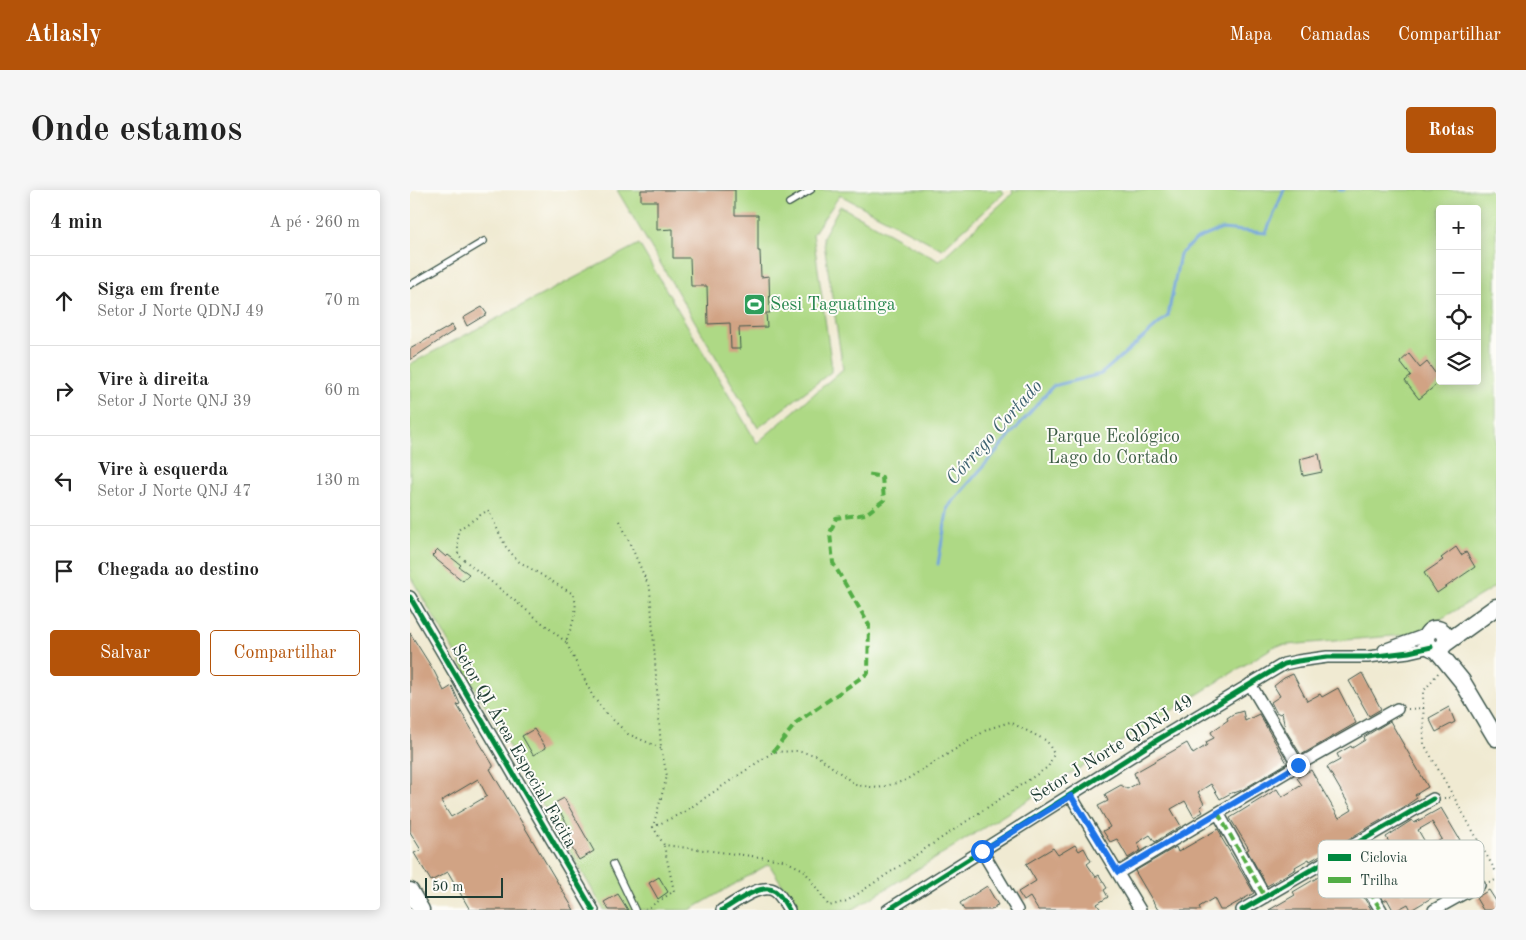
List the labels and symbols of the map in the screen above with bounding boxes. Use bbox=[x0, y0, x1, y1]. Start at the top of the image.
sports icon: Sesi Taguatinga bbox=[742, 293, 766, 317]
place label: Sesi Taguatinga bbox=[770, 296, 896, 314]
water label: Córrego Cortado bbox=[943, 377, 1047, 489]
park label: Parque Ecológico Lago do Cortado bbox=[1046, 428, 1180, 467]
street label: Setor QI Área Especial Facita bbox=[448, 639, 583, 851]
street label: Setor J Norte QDNJ 49 bbox=[1028, 692, 1196, 806]
route end bbox=[1287, 754, 1310, 777]
route start bbox=[971, 840, 994, 863]
legend bbox=[1318, 840, 1484, 898]
text: Ciclovia bbox=[1360, 851, 1408, 865]
text: Trilha bbox=[1360, 874, 1398, 888]
scale bar bbox=[425, 875, 502, 898]

